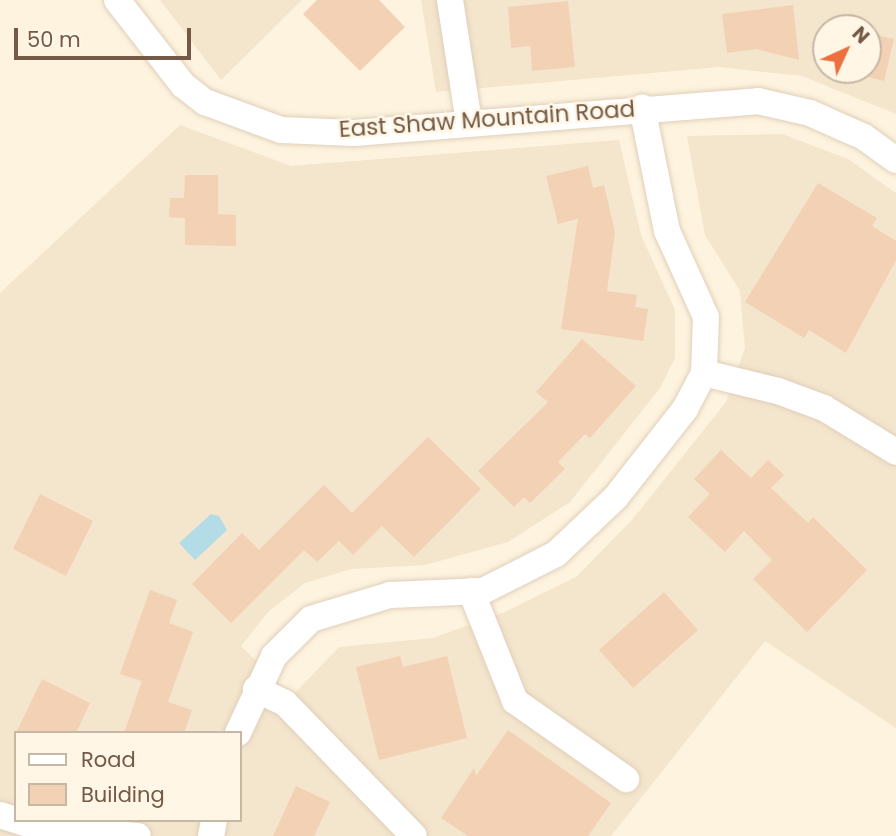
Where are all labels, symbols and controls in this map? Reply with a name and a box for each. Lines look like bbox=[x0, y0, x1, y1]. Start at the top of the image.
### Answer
scale bar bbox=[18, 14, 194, 58]
north arrow bbox=[812, 14, 882, 84]
text: N bbox=[846, 21, 875, 50]
text: 50 m bbox=[27, 25, 81, 54]
street label: East Shaw Mountain Road bbox=[338, 95, 636, 143]
legend bbox=[14, 731, 242, 822]
text: Road bbox=[81, 745, 136, 774]
text: Building bbox=[81, 780, 165, 809]

